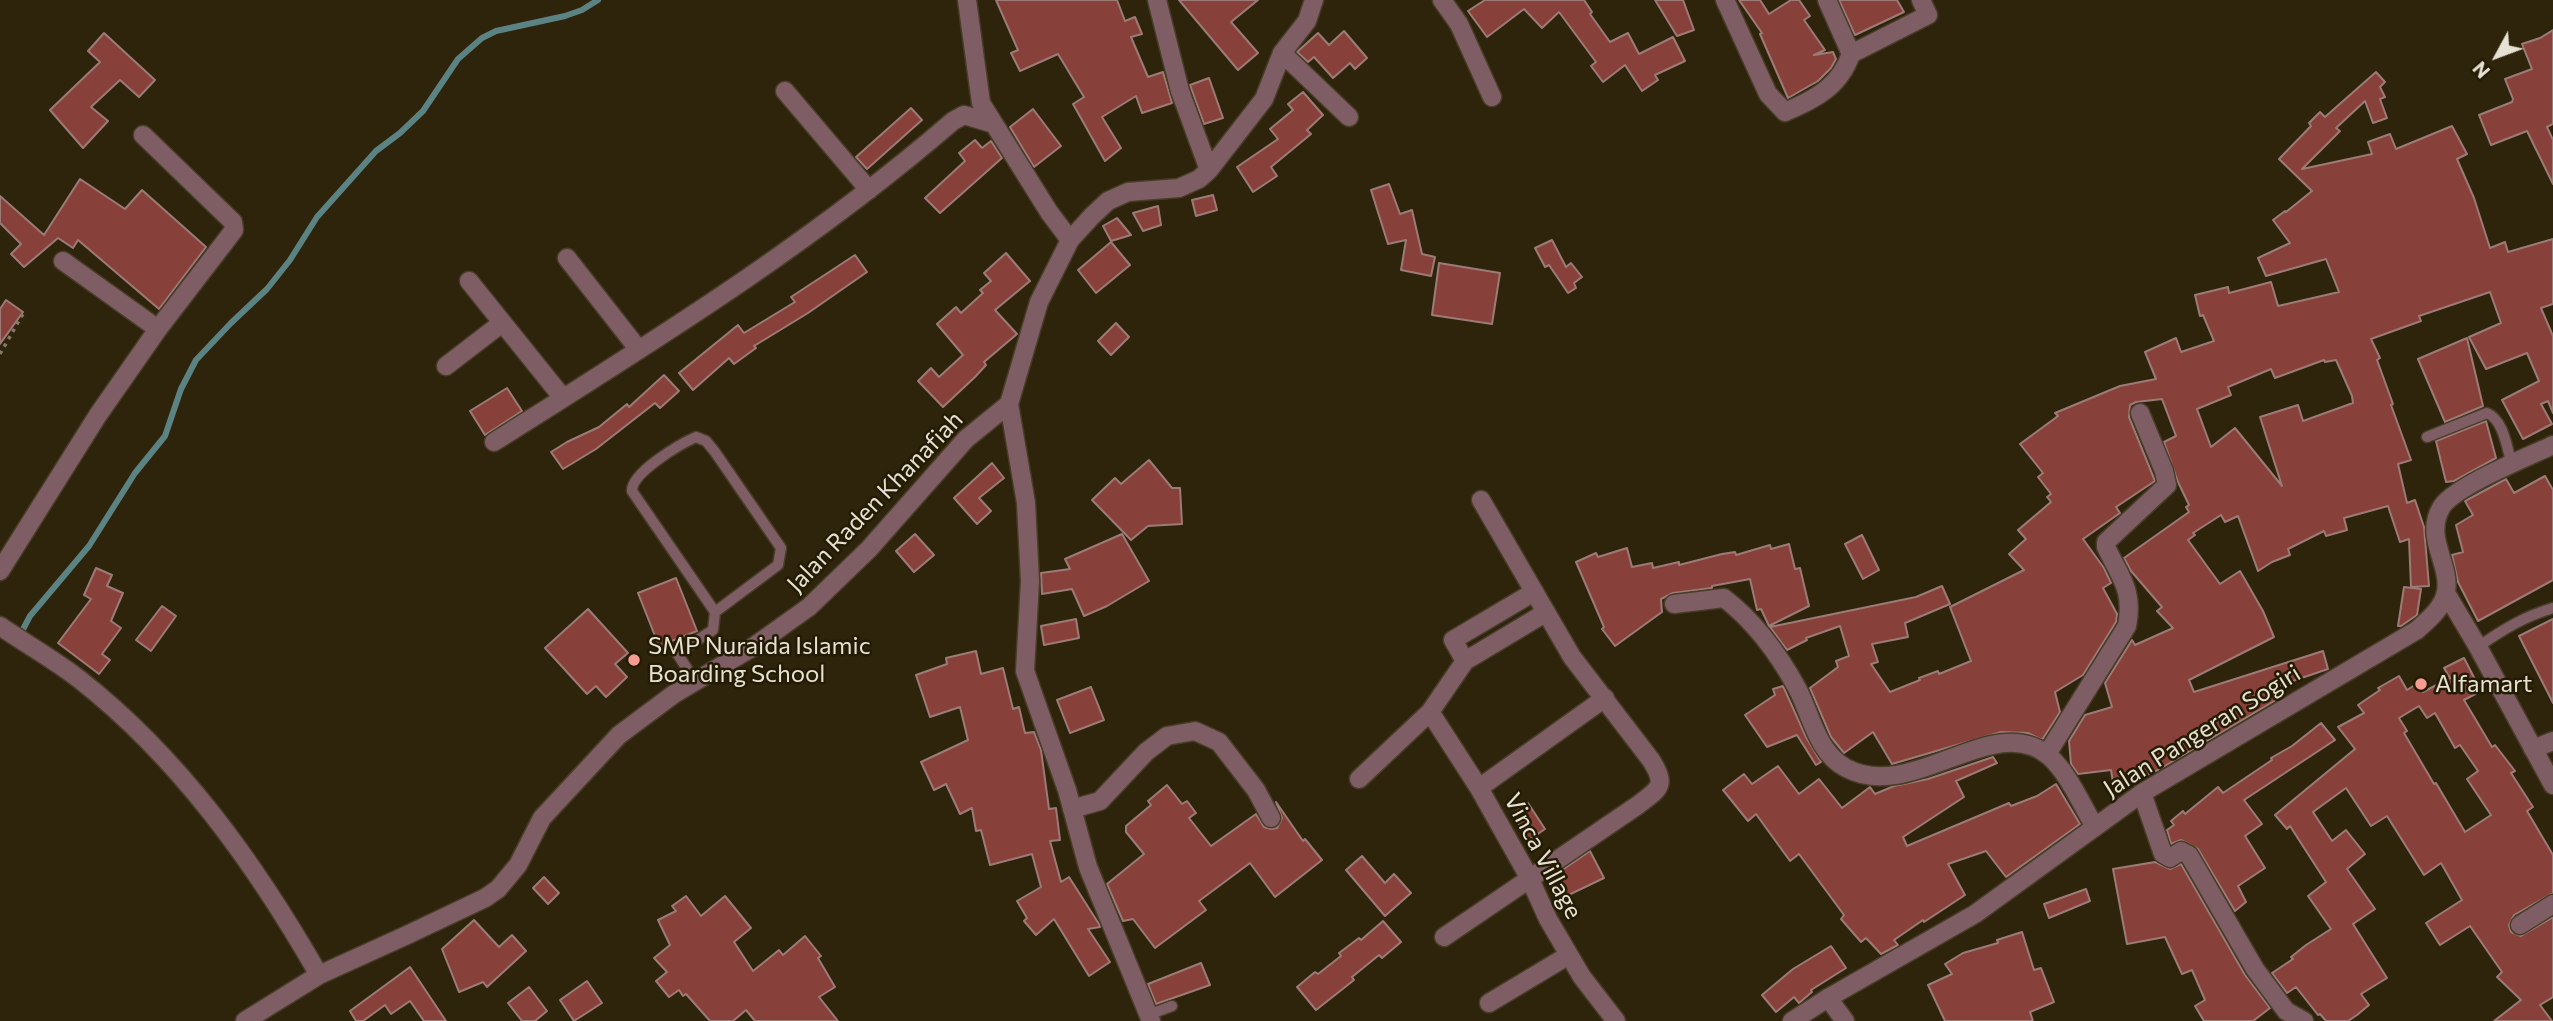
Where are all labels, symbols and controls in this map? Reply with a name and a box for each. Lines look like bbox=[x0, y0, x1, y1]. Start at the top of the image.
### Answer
north arrow bbox=[2462, 21, 2532, 91]
text: N bbox=[2467, 57, 2494, 83]
street label: Jalan Raden Khanafiah bbox=[781, 405, 969, 599]
place label: SMP Nuraida Islamic Boarding School bbox=[648, 632, 871, 688]
marker: SMP Nuraida Islamic Boarding School bbox=[626, 652, 642, 668]
street label: Jalan Pangeran Sogiri bbox=[2098, 659, 2306, 803]
place label: Alfamart bbox=[2435, 670, 2532, 698]
marker: Alfamart bbox=[2413, 676, 2429, 692]
street label: Vinca Village bbox=[1498, 788, 1588, 924]

